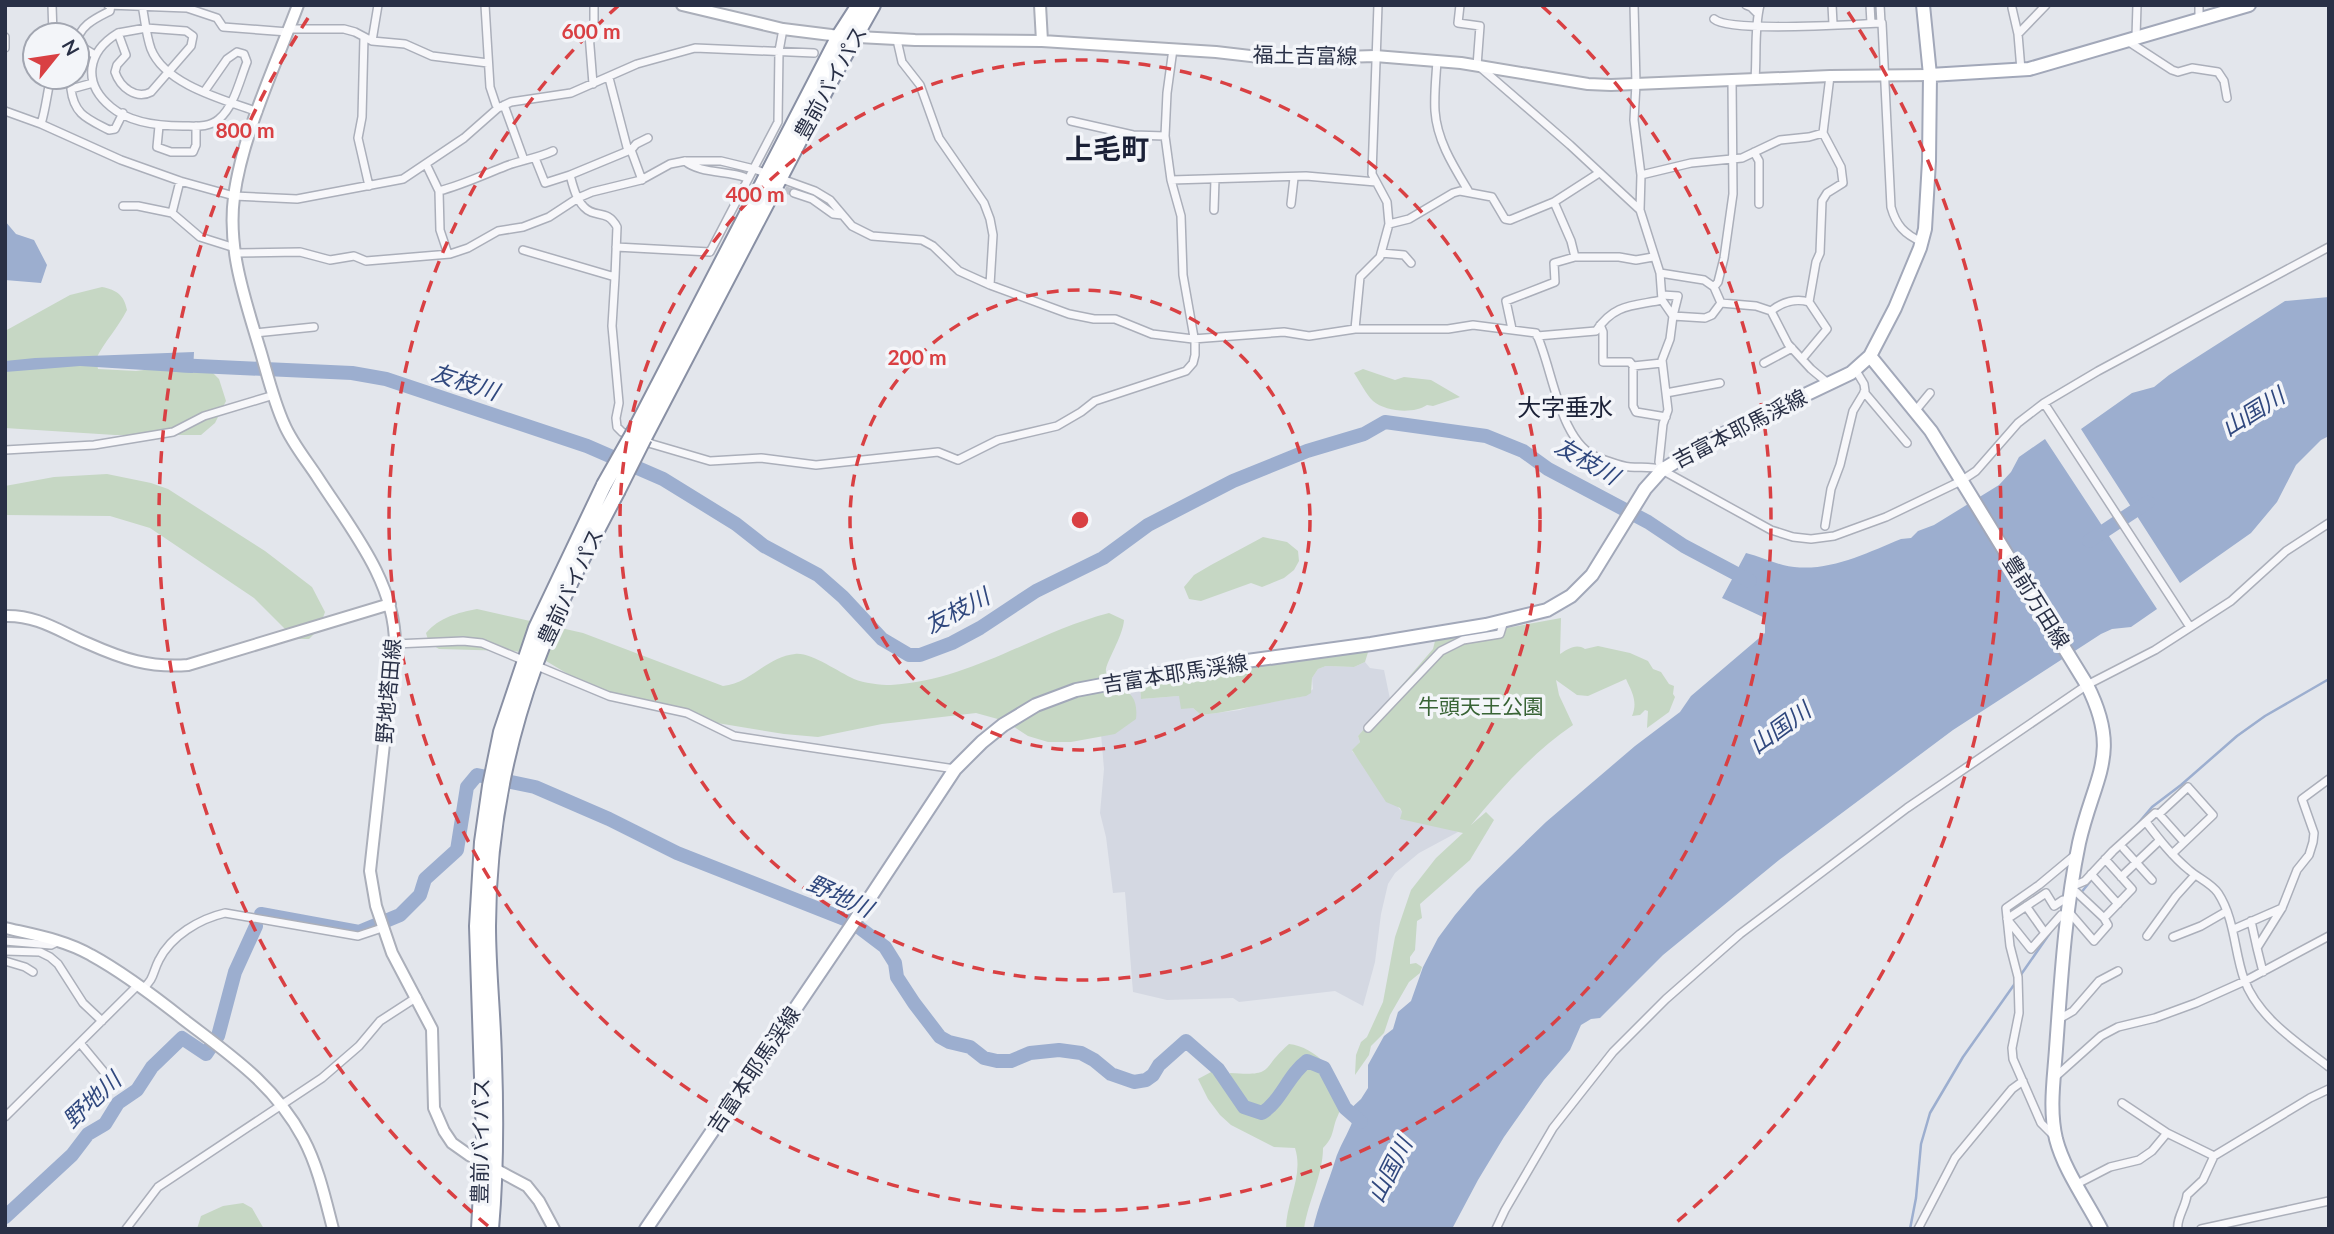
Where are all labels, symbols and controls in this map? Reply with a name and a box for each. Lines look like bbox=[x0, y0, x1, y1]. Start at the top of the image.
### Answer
text: 600 m bbox=[561, 18, 621, 43]
north arrow bbox=[21, 21, 91, 91]
street label: 豊前バイパス bbox=[788, 21, 871, 143]
text: N bbox=[58, 35, 85, 59]
street label: 福土吉富線 bbox=[1252, 41, 1358, 68]
text: 800 m bbox=[215, 117, 275, 142]
district label: 上毛町 bbox=[1065, 131, 1149, 165]
text: 400 m bbox=[725, 181, 785, 206]
text: 200 m bbox=[887, 344, 947, 369]
water label: 友枝川 bbox=[428, 357, 505, 406]
water label: 山国川 bbox=[2216, 379, 2292, 441]
street label: 吉富本耶馬渓線 bbox=[1668, 383, 1810, 472]
district label: 大字垂水 bbox=[1517, 392, 1613, 421]
water label: 友枝川 bbox=[1551, 431, 1627, 491]
centre of rings bbox=[1068, 508, 1092, 532]
street label: 豊前バイパス bbox=[532, 524, 608, 649]
street label: 豊前万田線 bbox=[1999, 550, 2076, 652]
water label: 友枝川 bbox=[919, 580, 996, 639]
street label: 野地塔田線 bbox=[370, 637, 405, 744]
street label: 吉富本耶馬渓線 bbox=[1100, 649, 1249, 696]
park label: 牛頭天王公園 bbox=[1418, 693, 1544, 718]
water label: 山国川 bbox=[1743, 694, 1818, 759]
water label: 野地川 bbox=[803, 868, 880, 924]
street label: 吉富本耶馬渓線 bbox=[701, 1001, 804, 1137]
water label: 野地川 bbox=[57, 1063, 128, 1133]
street label: 豊前バイパス bbox=[466, 1078, 493, 1204]
water label: 山国川 bbox=[1361, 1130, 1419, 1207]

